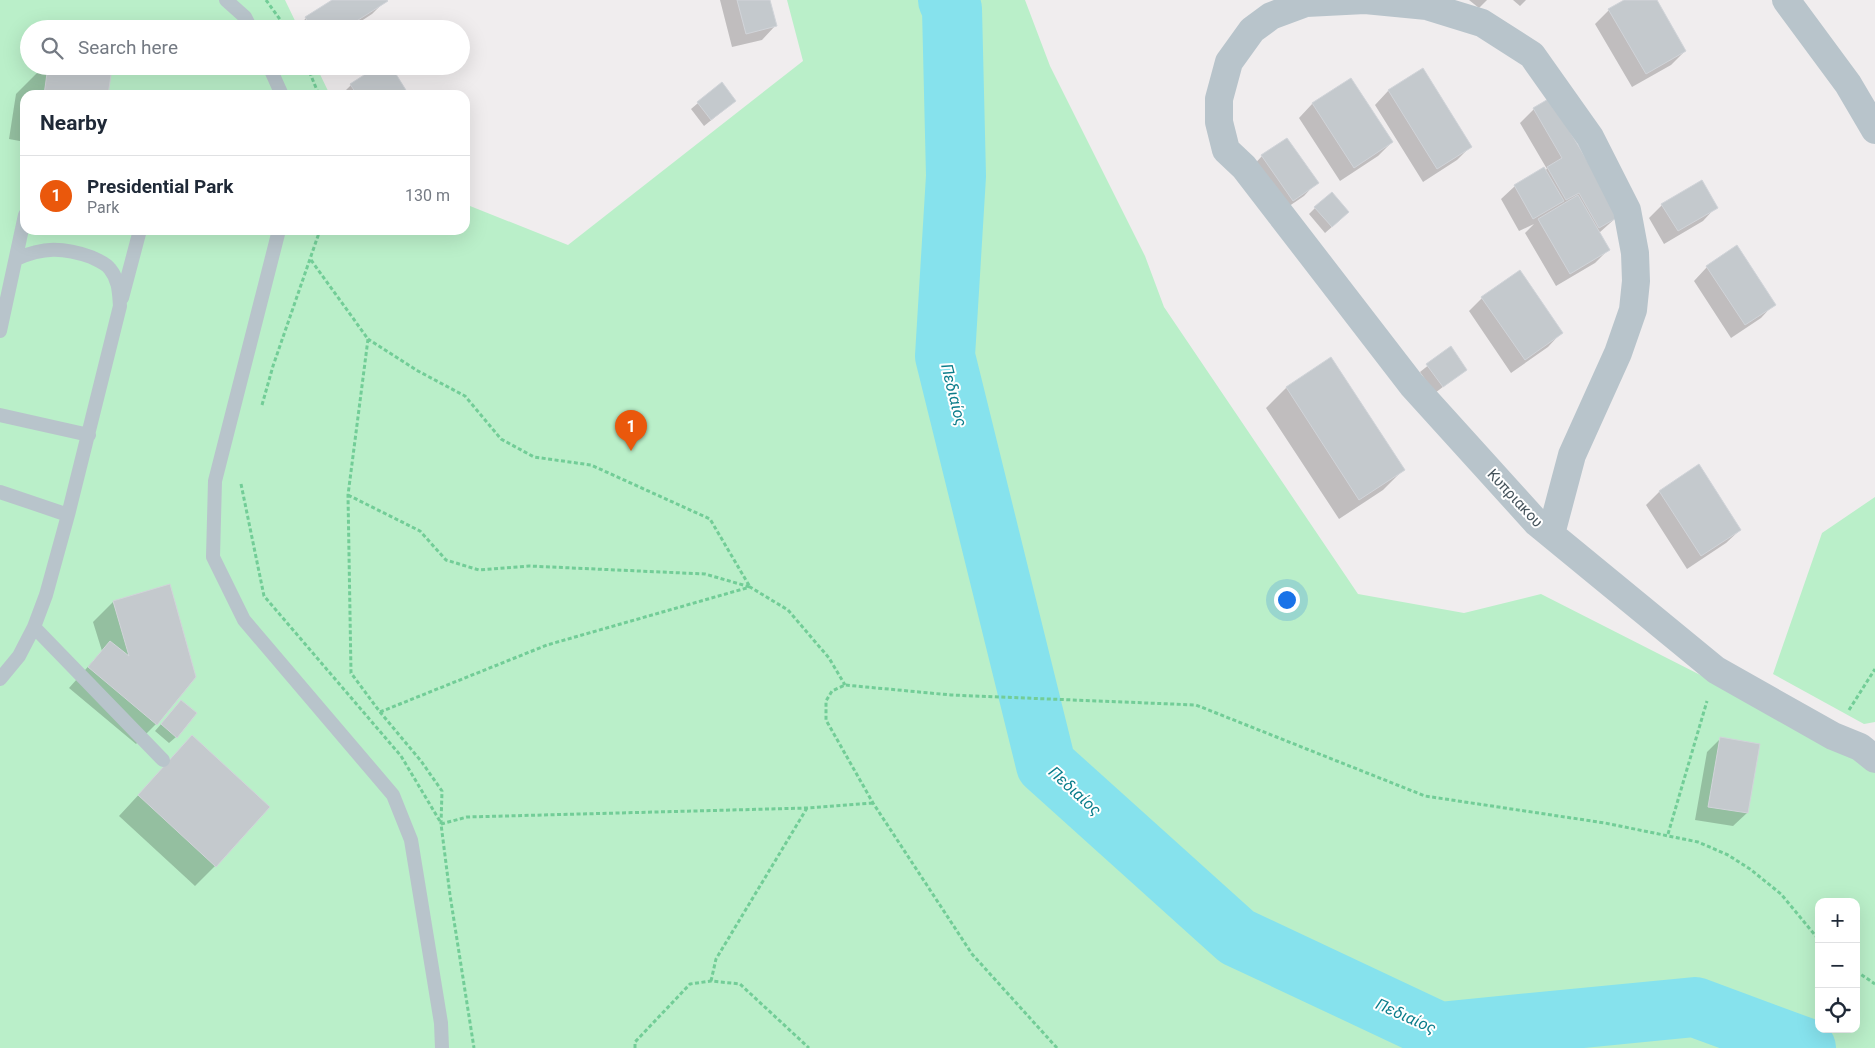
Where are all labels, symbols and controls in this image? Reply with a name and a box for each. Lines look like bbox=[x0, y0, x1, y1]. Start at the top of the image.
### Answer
search box bbox=[20, 20, 470, 75]
icon: search bbox=[38, 34, 66, 62]
text: Search here bbox=[78, 36, 178, 59]
text: Nearby bbox=[40, 111, 107, 135]
text: Presidential Park bbox=[87, 175, 233, 198]
text: 1 bbox=[51, 186, 61, 205]
text: 130 m bbox=[405, 186, 450, 205]
text: Park bbox=[87, 198, 119, 217]
water label: Πεδιαίος bbox=[937, 362, 971, 428]
pin: 1 bbox=[615, 410, 647, 451]
street label: Κυπριακου bbox=[1483, 465, 1547, 531]
your location bbox=[1274, 587, 1300, 613]
water label: Πεδιαίος bbox=[1045, 762, 1105, 820]
map controls bbox=[1815, 898, 1860, 1033]
button: + bbox=[1815, 898, 1860, 943]
button: − bbox=[1815, 943, 1860, 988]
button: locate bbox=[1815, 988, 1860, 1033]
water label: Πεδιαίος bbox=[1373, 994, 1439, 1038]

